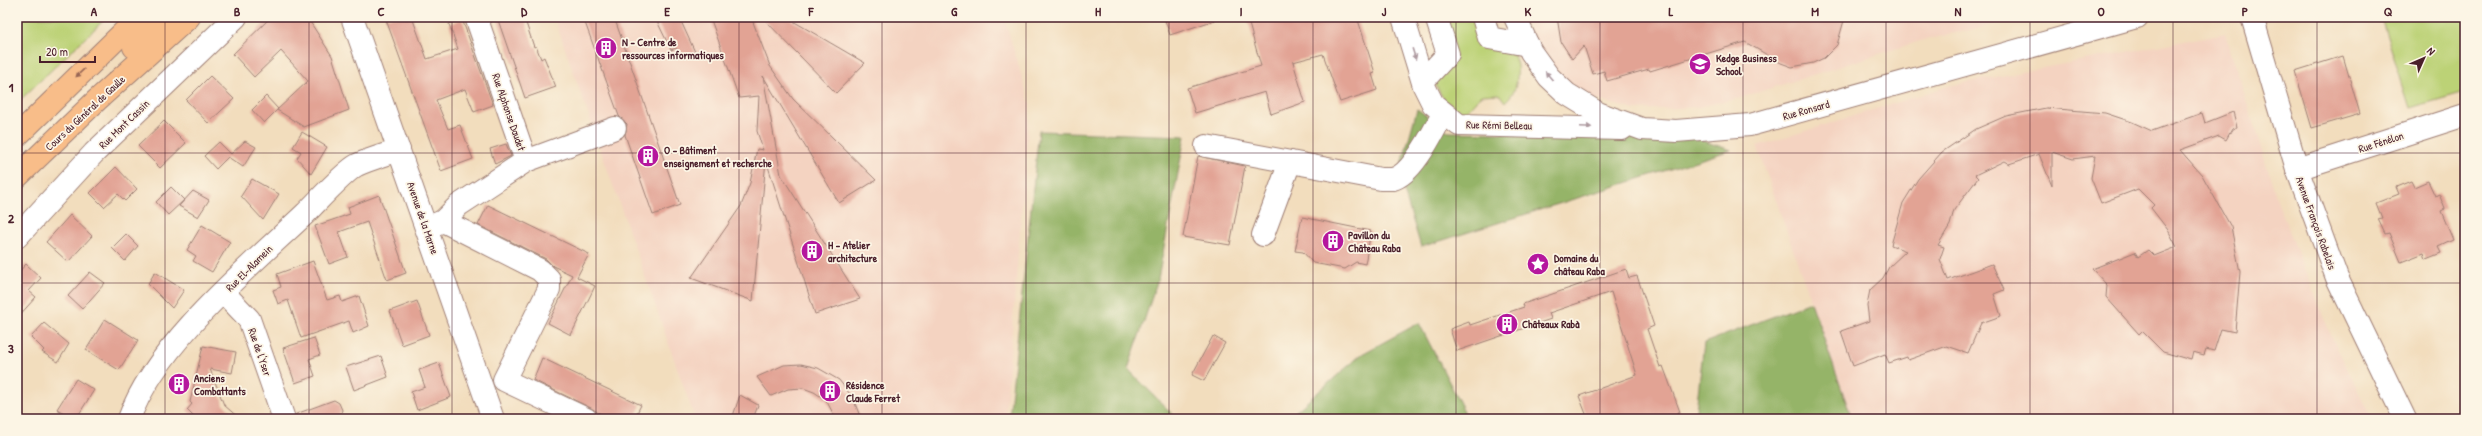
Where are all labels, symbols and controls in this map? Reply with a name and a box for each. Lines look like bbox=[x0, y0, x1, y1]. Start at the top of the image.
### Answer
text: A bbox=[91, 2, 98, 20]
text: B bbox=[234, 2, 241, 20]
text: C bbox=[377, 2, 385, 20]
text: D bbox=[521, 2, 528, 20]
text: E bbox=[664, 2, 670, 20]
text: F bbox=[808, 2, 815, 20]
text: G bbox=[951, 2, 958, 20]
text: H bbox=[1095, 2, 1101, 20]
text: I bbox=[1239, 2, 1243, 20]
text: J bbox=[1382, 2, 1387, 20]
text: K bbox=[1525, 2, 1532, 20]
text: L bbox=[1669, 2, 1674, 20]
text: M bbox=[1811, 2, 1819, 20]
text: N bbox=[1955, 2, 1962, 20]
text: O bbox=[2097, 2, 2105, 20]
text: P bbox=[2242, 2, 2248, 20]
text: Q bbox=[2384, 2, 2393, 20]
building icon: N - Centre de ressources informatiques bbox=[593, 35, 619, 61]
place label: N - Centre de ressources informatiques bbox=[622, 35, 725, 63]
scale bar bbox=[40, 38, 95, 64]
north arrow bbox=[2404, 38, 2444, 78]
text: 20 m bbox=[46, 43, 68, 60]
text: N bbox=[2424, 44, 2438, 58]
one-way arrow bbox=[1412, 49, 1418, 61]
school or university icon: Kedge Business School bbox=[1687, 51, 1713, 77]
place label: Kedge Business School bbox=[1716, 51, 1777, 78]
one-way arrow bbox=[75, 68, 85, 78]
one-way arrow bbox=[1544, 70, 1553, 81]
street label: Rue Alphonse Daudet bbox=[489, 71, 529, 153]
street label: Cours du Général de Gaulle bbox=[42, 72, 128, 154]
text: 1 bbox=[9, 78, 14, 96]
street label: Rue Mont Cassin bbox=[96, 96, 152, 152]
street label: Rue Ronsard bbox=[1781, 96, 1832, 123]
street label: Rue Rémi Belleau bbox=[1466, 117, 1533, 133]
one-way arrow bbox=[1580, 124, 1592, 131]
street label: Rue Fénélon bbox=[2357, 128, 2405, 156]
building icon: O - Bâtiment enseignement et recherche bbox=[635, 143, 661, 169]
place label: O - Bâtiment enseignement et recherche bbox=[663, 143, 773, 171]
street label: Avenue François Rabelais bbox=[2293, 174, 2339, 272]
street label: Avenue de la Marne bbox=[404, 180, 442, 257]
text: 2 bbox=[8, 209, 15, 227]
building icon: Pavillon du Château Raba bbox=[1320, 228, 1346, 254]
place label: Pavillon du Château Raba bbox=[1348, 228, 1401, 255]
building icon: H - Atelier architecture bbox=[799, 238, 825, 264]
place label: H - Atelier architecture bbox=[828, 238, 878, 265]
street label: Rue El-Alamein bbox=[223, 242, 275, 294]
place icon: Domaine du château Raba bbox=[1525, 251, 1551, 277]
place label: Domaine du château Raba bbox=[1554, 251, 1605, 278]
building icon: Châteaux Rabà bbox=[1494, 311, 1520, 337]
place label: Châteaux Rabà bbox=[1522, 317, 1580, 331]
street label: Rue de l'Yser bbox=[245, 326, 275, 379]
text: 3 bbox=[8, 339, 14, 357]
building icon: Anciens Combattants bbox=[166, 371, 192, 397]
place label: Anciens Combattants bbox=[194, 371, 246, 398]
building icon: Résidence Claude Ferret bbox=[817, 378, 843, 404]
place label: Résidence Claude Ferret bbox=[846, 378, 901, 405]

